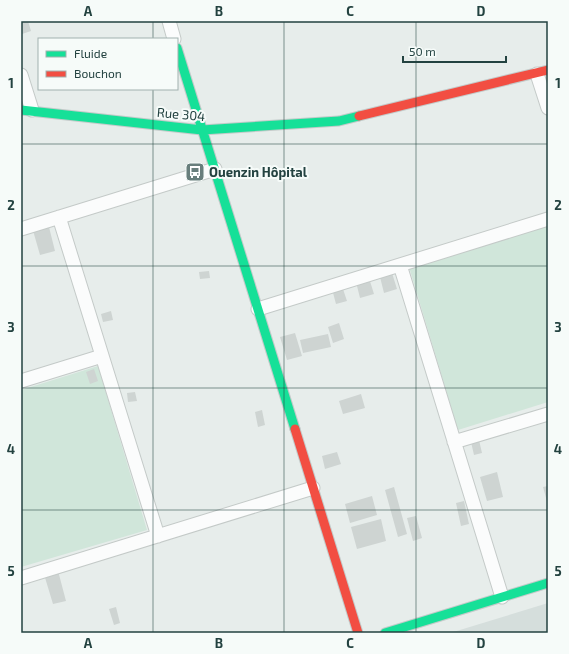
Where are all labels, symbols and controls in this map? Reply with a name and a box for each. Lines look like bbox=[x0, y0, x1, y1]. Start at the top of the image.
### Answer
text: A bbox=[84, 3, 93, 19]
text: B bbox=[215, 3, 223, 19]
text: C bbox=[346, 3, 354, 19]
text: D bbox=[477, 3, 486, 19]
legend bbox=[38, 38, 178, 90]
scale bar bbox=[403, 38, 506, 64]
text: 50 m bbox=[409, 44, 436, 58]
text: Fluide bbox=[74, 46, 107, 60]
text: Bouchon bbox=[74, 66, 122, 80]
text: 1 bbox=[8, 75, 14, 91]
text: 1 bbox=[555, 75, 561, 91]
street label: Rue 304 bbox=[156, 104, 206, 124]
bus stop icon: Ouenzin Hôpital bbox=[184, 161, 206, 183]
place label: Ouenzin Hôpital bbox=[209, 164, 308, 180]
text: 2 bbox=[7, 197, 15, 213]
text: 2 bbox=[554, 197, 562, 213]
text: 3 bbox=[7, 319, 15, 335]
text: 3 bbox=[554, 319, 562, 335]
text: 4 bbox=[7, 441, 15, 457]
text: 4 bbox=[554, 441, 562, 457]
text: 5 bbox=[7, 563, 15, 579]
text: 5 bbox=[554, 563, 562, 579]
text: A bbox=[84, 635, 93, 651]
text: B bbox=[215, 635, 223, 651]
text: C bbox=[346, 635, 354, 651]
text: D bbox=[477, 635, 486, 651]

